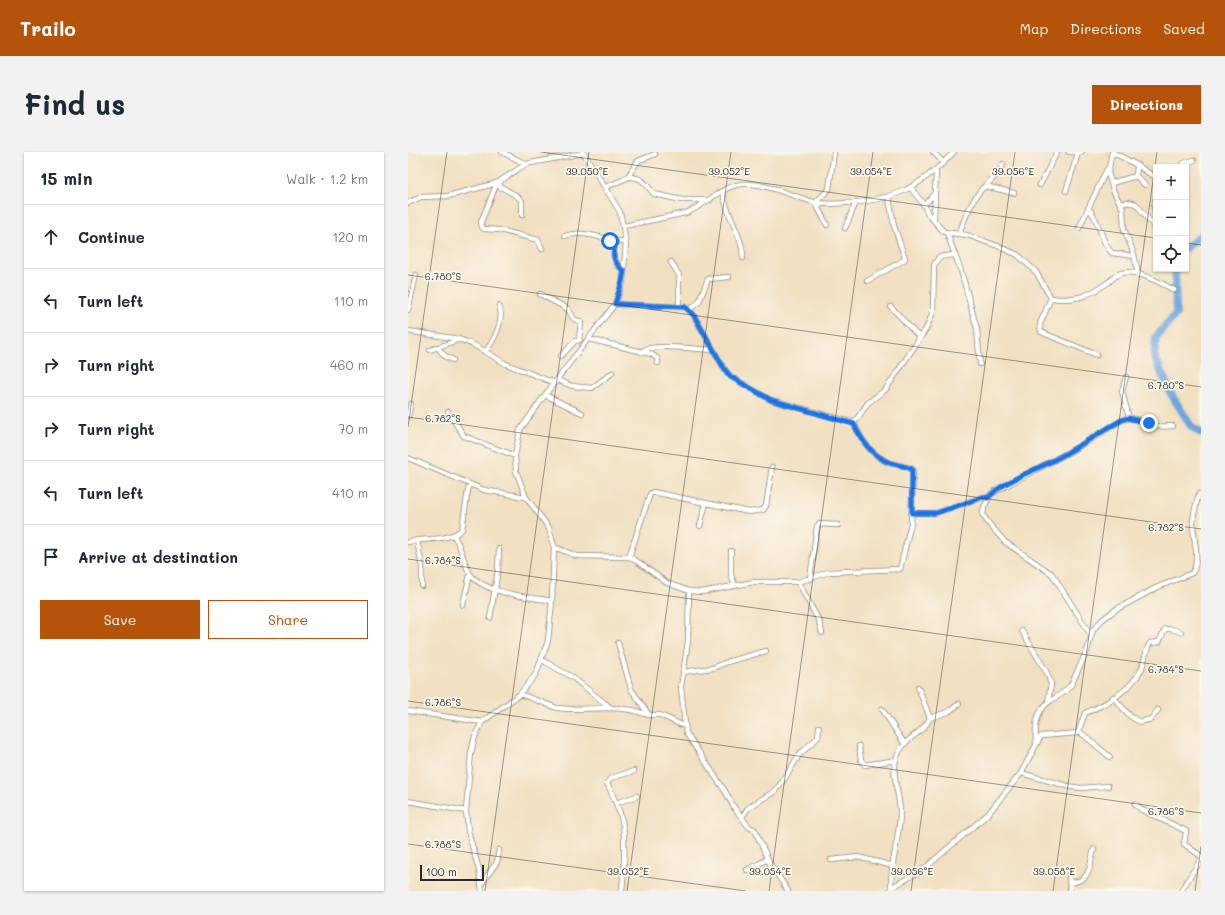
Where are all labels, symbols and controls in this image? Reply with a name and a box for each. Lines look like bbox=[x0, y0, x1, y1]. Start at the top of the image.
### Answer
text: Trailo bbox=[20, 16, 76, 41]
text: Map bbox=[1020, 19, 1048, 38]
text: Directions bbox=[1070, 19, 1141, 38]
text: Saved bbox=[1163, 19, 1205, 38]
button: Directions bbox=[1092, 85, 1201, 124]
text: Find us bbox=[24, 86, 125, 122]
text: 39.050°E bbox=[566, 164, 609, 178]
text: 39.052°E bbox=[708, 164, 750, 178]
text: 39.054°E bbox=[850, 164, 892, 178]
text: 39.056°E bbox=[992, 164, 1034, 178]
map controls bbox=[1153, 164, 1189, 272]
button: + bbox=[1153, 164, 1189, 200]
text: 15 min bbox=[40, 167, 93, 189]
text: Walk · 1.2 km bbox=[286, 170, 368, 187]
button: − bbox=[1153, 200, 1189, 236]
icon: ahead bbox=[40, 226, 62, 248]
text: Continue bbox=[78, 227, 145, 247]
text: 120 m bbox=[332, 228, 368, 245]
route start bbox=[601, 232, 619, 250]
button: locate bbox=[1153, 236, 1189, 272]
text: 6.780°S bbox=[425, 269, 461, 283]
icon: left bbox=[40, 290, 62, 312]
text: Turn left bbox=[78, 291, 143, 311]
text: 110 m bbox=[334, 292, 368, 309]
icon: right bbox=[40, 354, 62, 376]
text: Turn right bbox=[78, 355, 155, 375]
text: 460 m bbox=[330, 356, 368, 373]
text: 6.780°S bbox=[1148, 378, 1184, 392]
text: 6.782°S bbox=[425, 411, 461, 425]
route end bbox=[1140, 414, 1158, 432]
icon: right bbox=[40, 418, 62, 440]
text: Turn right bbox=[78, 419, 155, 439]
text: 70 m bbox=[338, 420, 368, 437]
icon: left bbox=[40, 482, 62, 504]
text: Turn left bbox=[78, 483, 143, 503]
text: 410 m bbox=[332, 484, 368, 501]
text: 6.782°S bbox=[1148, 520, 1184, 534]
icon: arrive bbox=[40, 546, 62, 568]
text: Arrive at destination bbox=[78, 547, 238, 567]
text: 6.784°S bbox=[425, 553, 461, 567]
button: Save bbox=[40, 600, 200, 639]
button: Share bbox=[208, 600, 368, 639]
text: 6.784°S bbox=[1148, 662, 1184, 676]
text: 6.786°S bbox=[425, 695, 461, 709]
text: 6.786°S bbox=[1148, 804, 1184, 818]
text: 6.788°S bbox=[425, 837, 461, 851]
scale bar bbox=[420, 863, 484, 882]
text: 100 m bbox=[426, 864, 457, 879]
text: 39.052°E bbox=[607, 864, 649, 878]
text: 39.054°E bbox=[749, 864, 791, 878]
text: 39.056°E bbox=[891, 864, 933, 878]
text: 39.058°E bbox=[1033, 864, 1075, 878]

